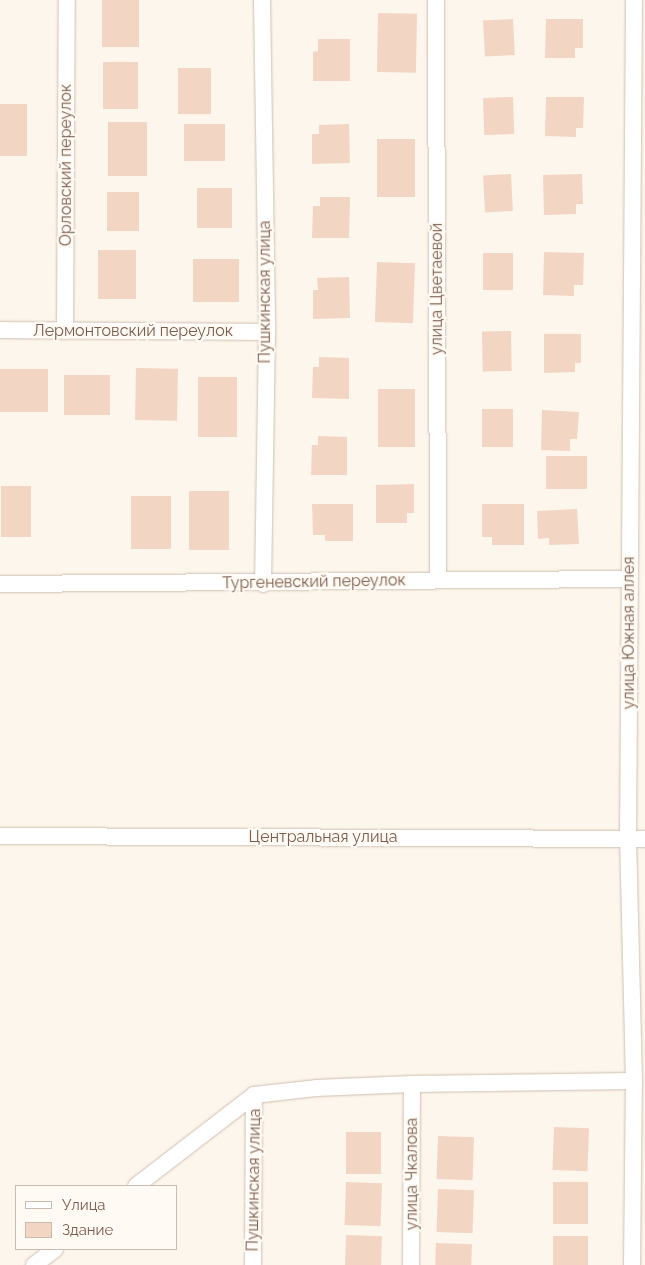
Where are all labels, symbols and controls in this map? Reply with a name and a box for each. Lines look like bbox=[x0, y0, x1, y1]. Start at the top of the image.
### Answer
street label: Орловский переулок bbox=[56, 84, 76, 246]
street label: Пушкинская улица bbox=[255, 220, 275, 364]
street label: улица Цветаевой bbox=[427, 223, 447, 355]
street label: Лермонтовский переулок bbox=[33, 321, 233, 341]
street label: улица Южная аллея bbox=[619, 557, 639, 709]
street label: Тургеневский переулок bbox=[222, 571, 406, 593]
street label: Центральная улица bbox=[248, 827, 398, 847]
street label: Пушкинская улица bbox=[243, 1108, 265, 1252]
street label: улица Чкалова bbox=[402, 1118, 422, 1230]
legend bbox=[15, 1185, 178, 1250]
text: Улица bbox=[62, 1196, 106, 1214]
text: Здание bbox=[62, 1221, 113, 1239]

